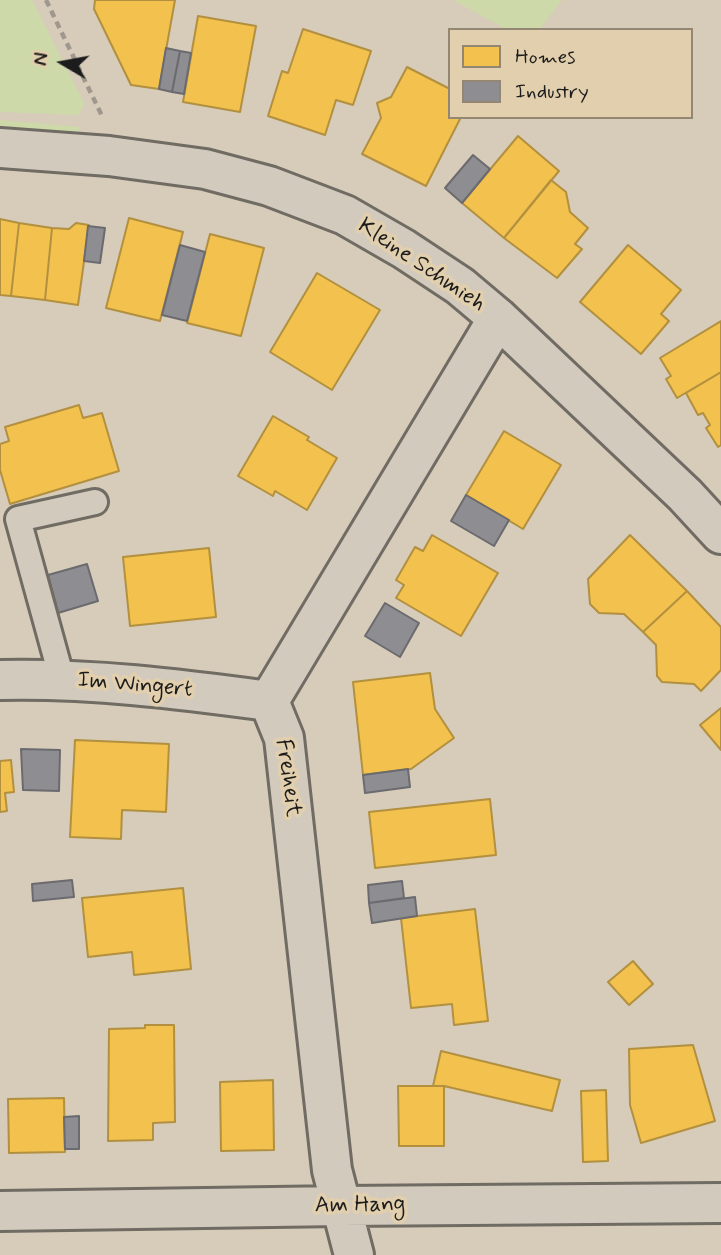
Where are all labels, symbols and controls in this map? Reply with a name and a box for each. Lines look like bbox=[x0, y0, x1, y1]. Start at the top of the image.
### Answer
north arrow bbox=[28, 28, 98, 98]
legend bbox=[448, 28, 693, 119]
text: Homes bbox=[515, 43, 575, 71]
text: N bbox=[28, 51, 55, 68]
text: Industry bbox=[515, 78, 589, 106]
street label: Kleine Schmieh bbox=[352, 213, 490, 319]
street label: Im Wingert bbox=[76, 667, 194, 705]
street label: Freiheit bbox=[268, 737, 306, 819]
street label: Am Hang bbox=[315, 1191, 405, 1221]

